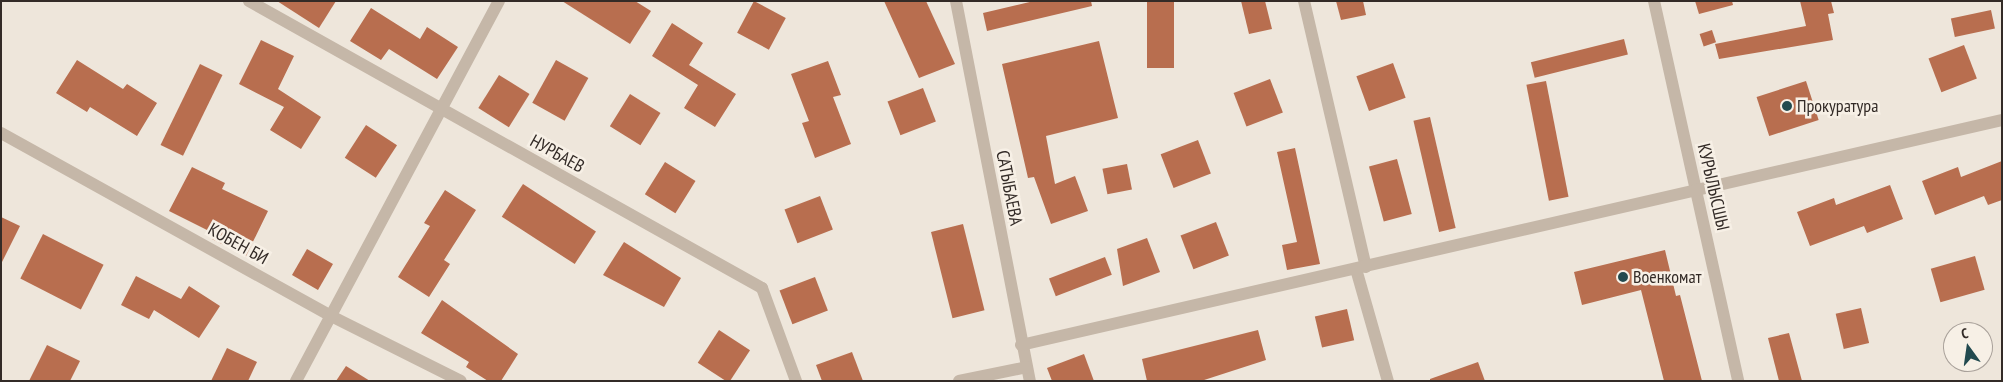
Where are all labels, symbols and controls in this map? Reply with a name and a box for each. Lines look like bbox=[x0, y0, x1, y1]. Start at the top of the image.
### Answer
place label: Прокуратура bbox=[1797, 95, 1878, 117]
marker: Прокуратура bbox=[1781, 100, 1793, 112]
street label: НУРБАЕВ bbox=[526, 130, 588, 178]
street label: КУРЫЛЫСШЫ bbox=[1693, 142, 1733, 232]
street label: САТЫБАЕВА bbox=[991, 149, 1027, 227]
street label: КОБЕН БИ bbox=[204, 219, 272, 269]
place label: Военкомат bbox=[1633, 266, 1701, 288]
marker: Военкомат bbox=[1617, 271, 1629, 283]
north arrow bbox=[1943, 322, 1993, 372]
text: С bbox=[1959, 324, 1970, 343]

